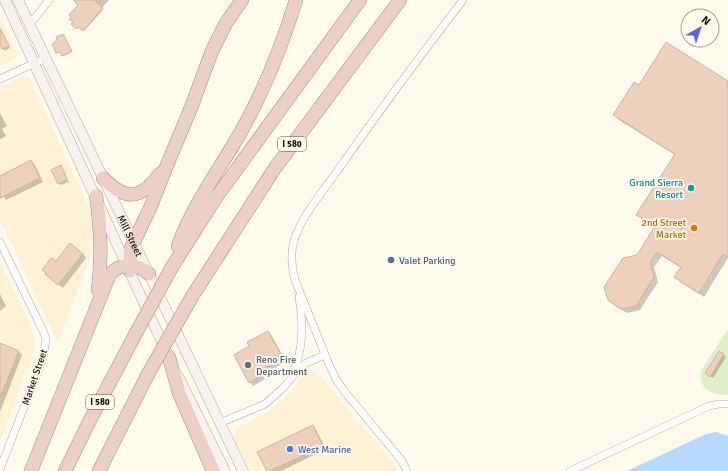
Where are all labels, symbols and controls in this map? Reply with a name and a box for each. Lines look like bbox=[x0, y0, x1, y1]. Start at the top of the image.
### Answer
north arrow bbox=[680, 8, 720, 48]
text: N bbox=[699, 13, 713, 28]
road number: I 580 bbox=[278, 137, 306, 151]
place label: Grand Sierra Resort bbox=[629, 177, 683, 201]
marker: Grand Sierra Resort bbox=[686, 183, 696, 193]
street label: Mill Street bbox=[115, 213, 145, 259]
place label: 2nd Street Market bbox=[642, 217, 686, 241]
marker: 2nd Street Market bbox=[689, 223, 699, 233]
marker: Valet Parking bbox=[386, 255, 396, 265]
place label: Valet Parking bbox=[399, 255, 456, 267]
street label: Market Street bbox=[20, 347, 50, 407]
place label: Reno Fire Department bbox=[256, 354, 308, 378]
marker: Reno Fire Department bbox=[243, 360, 253, 370]
road number: I 580 bbox=[86, 395, 114, 409]
marker: West Marine bbox=[285, 444, 295, 454]
place label: West Marine bbox=[298, 444, 351, 456]

